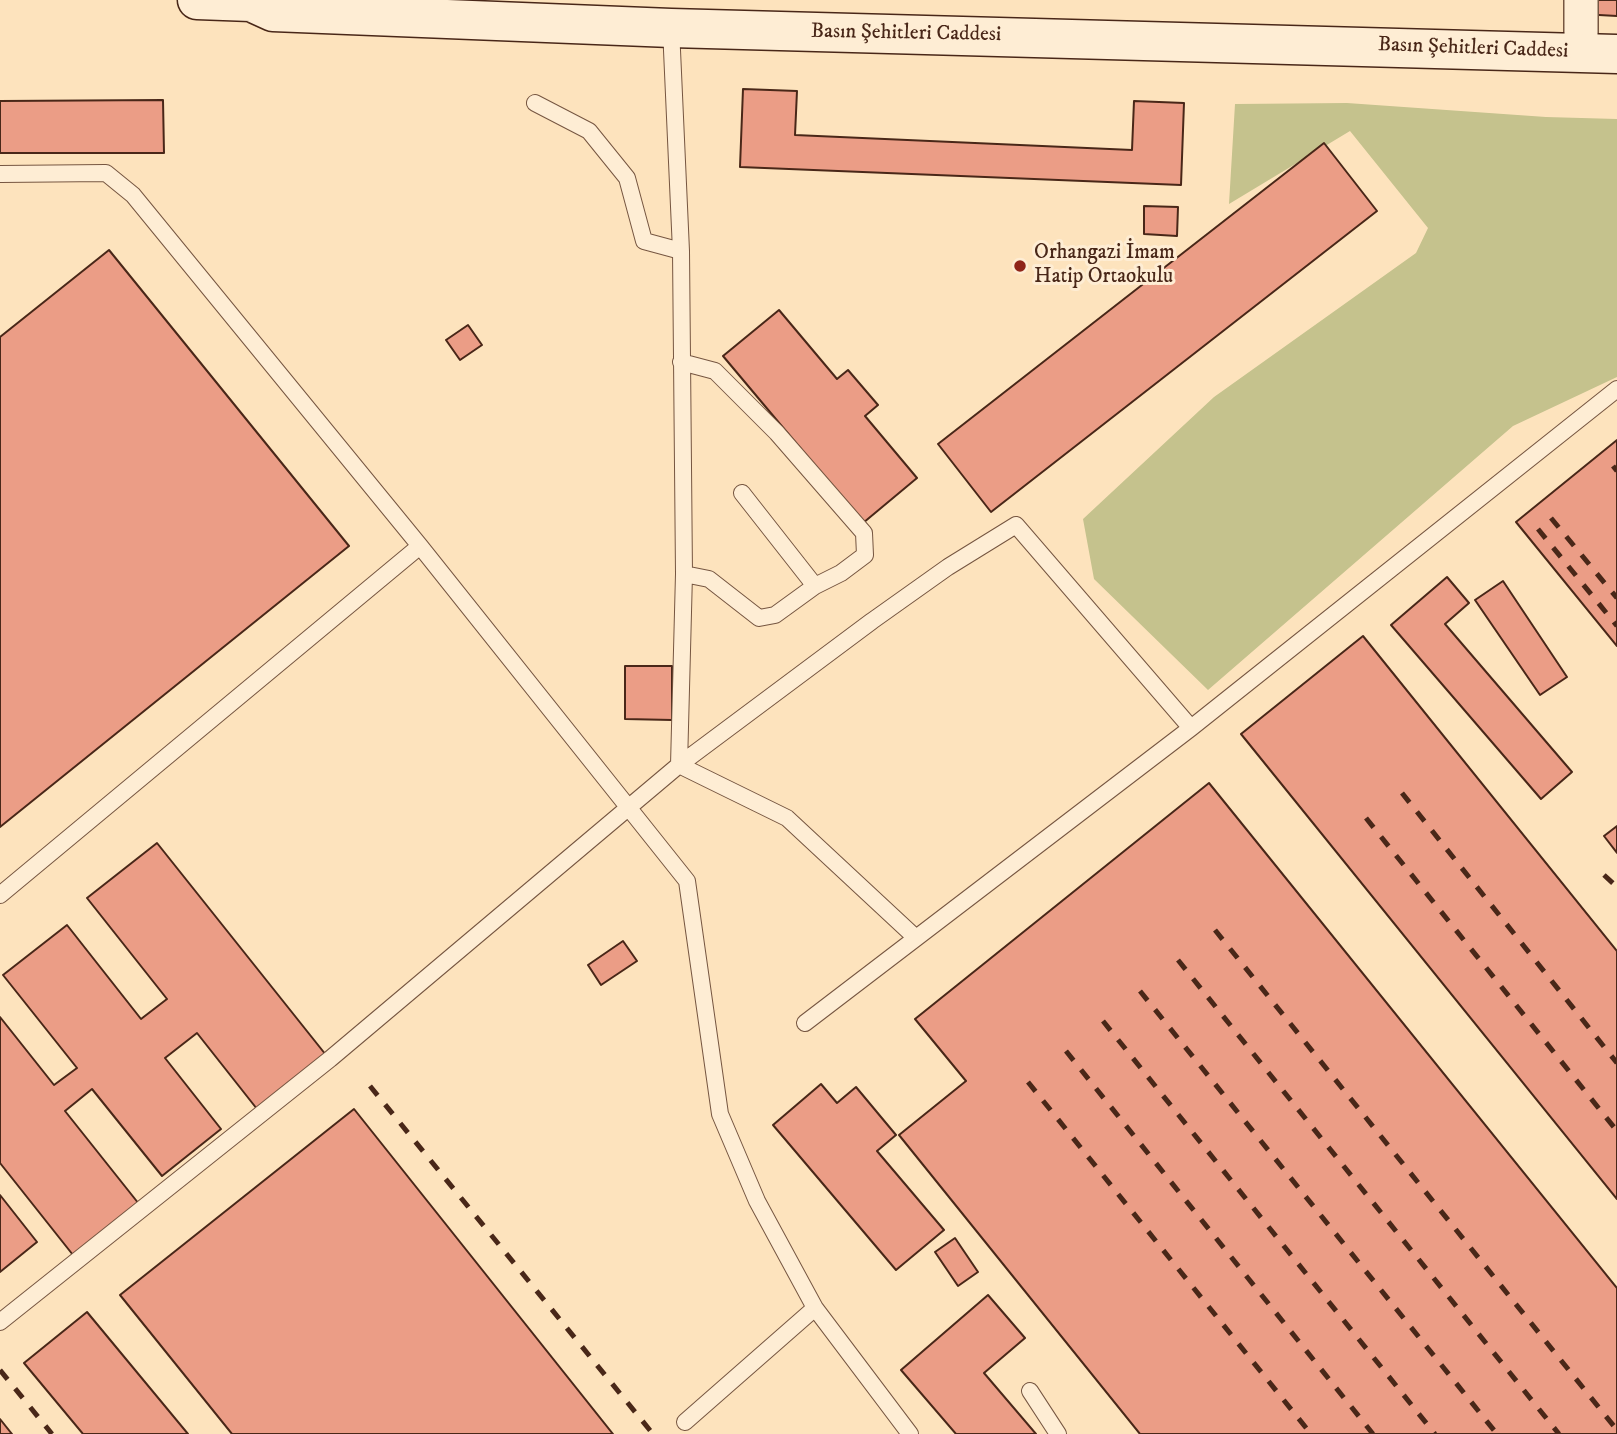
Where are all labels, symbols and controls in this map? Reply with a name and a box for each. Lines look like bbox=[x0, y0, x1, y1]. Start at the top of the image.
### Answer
street label: Basın Şehitleri Caddesi bbox=[811, 20, 1001, 48]
street label: Basın Şehitleri Caddesi bbox=[1377, 33, 1569, 65]
place label: Orhangazi İmam Hatip Ortaokulu bbox=[1034, 241, 1175, 291]
marker: Orhangazi İmam Hatip Ortaokulu bbox=[1012, 258, 1028, 274]

